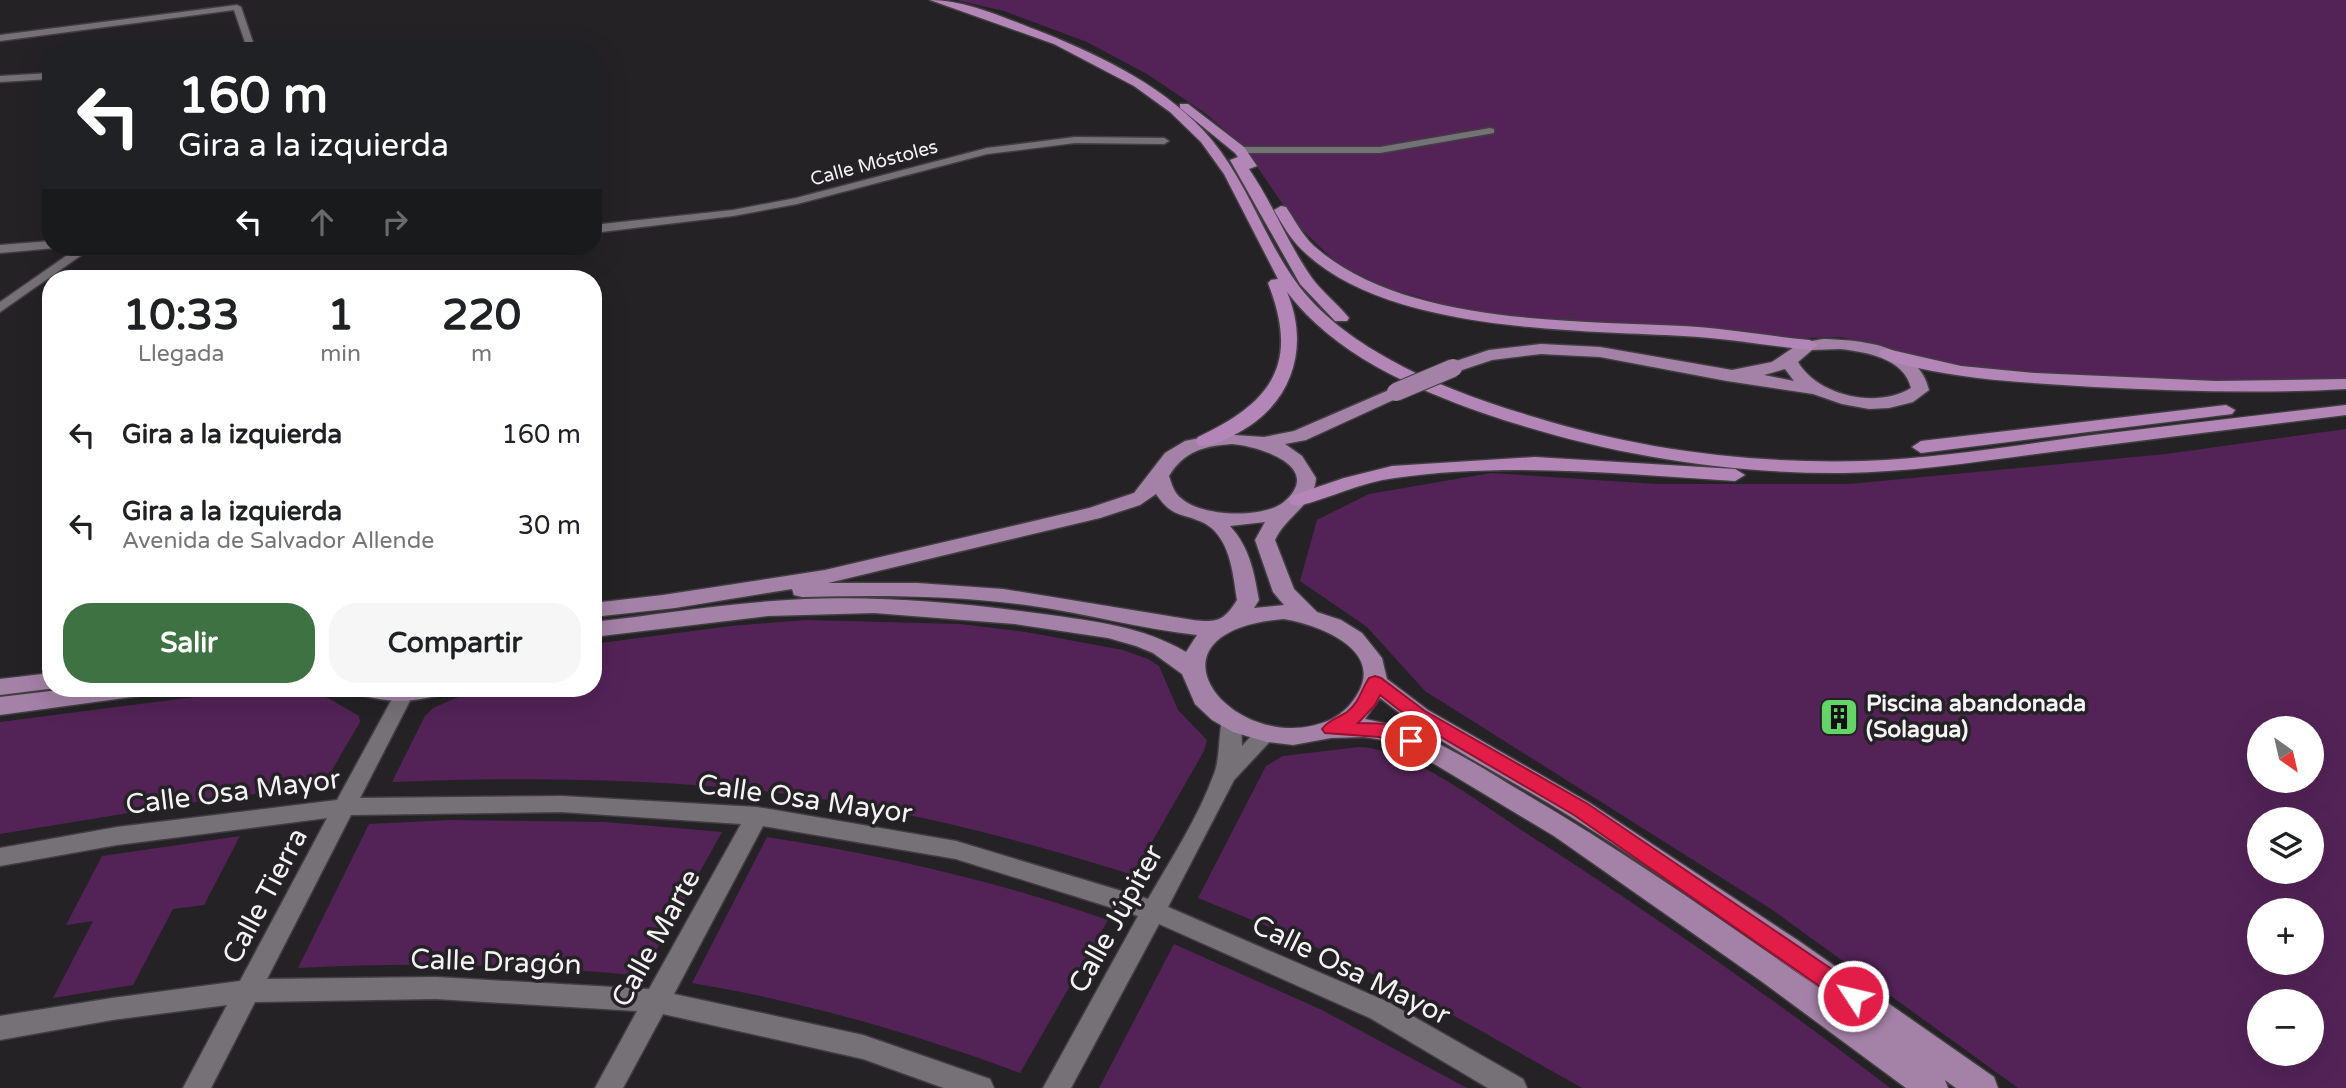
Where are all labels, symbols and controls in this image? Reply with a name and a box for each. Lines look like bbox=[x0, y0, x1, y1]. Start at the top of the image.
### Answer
text: 160 m bbox=[178, 67, 328, 126]
icon: left bbox=[63, 70, 154, 161]
text: Gira a la izquierda bbox=[178, 127, 449, 165]
street label: Calle Móstoles bbox=[808, 135, 940, 191]
icon: left bbox=[230, 203, 268, 241]
icon: ahead bbox=[303, 203, 341, 241]
icon: right bbox=[376, 203, 414, 241]
text: 10:33 bbox=[123, 290, 239, 341]
text: 1 bbox=[327, 290, 354, 341]
text: 220 bbox=[442, 290, 521, 341]
text: Llegada bbox=[138, 340, 225, 368]
text: min bbox=[320, 340, 361, 368]
text: m bbox=[471, 340, 492, 368]
icon: left bbox=[63, 416, 101, 454]
text: Gira a la izquierda bbox=[122, 419, 342, 450]
text: 160 m bbox=[501, 419, 581, 450]
text: Gira a la izquierda bbox=[122, 496, 342, 527]
icon: left bbox=[63, 507, 101, 545]
text: 30 m bbox=[518, 510, 581, 541]
text: Avenida de Salvador Allende bbox=[122, 527, 434, 555]
button: Salir bbox=[63, 603, 315, 683]
button: Compartir bbox=[329, 603, 581, 683]
place label: Piscina abandonada (Solagua) bbox=[1866, 690, 2086, 744]
building icon: Piscina abandonada (Solagua) bbox=[1818, 696, 1860, 738]
pin bbox=[1381, 711, 1441, 771]
north arrow bbox=[2247, 716, 2324, 793]
map controls bbox=[2247, 716, 2324, 1066]
icon: arrive bbox=[1392, 722, 1430, 760]
street label: Calle Osa Mayor bbox=[124, 762, 343, 822]
street label: Calle Osa Mayor bbox=[695, 767, 915, 831]
button: layers bbox=[2247, 807, 2324, 884]
street label: Calle Tierra bbox=[215, 822, 315, 970]
street label: Calle Júpiter bbox=[1061, 839, 1171, 999]
street label: Calle Marte bbox=[604, 863, 708, 1013]
button: + bbox=[2247, 898, 2324, 975]
street label: Calle Osa Mayor bbox=[1246, 907, 1456, 1033]
street label: Calle Dragón bbox=[410, 942, 582, 982]
position arrow bbox=[1816, 959, 1890, 1033]
button: − bbox=[2247, 989, 2324, 1066]

